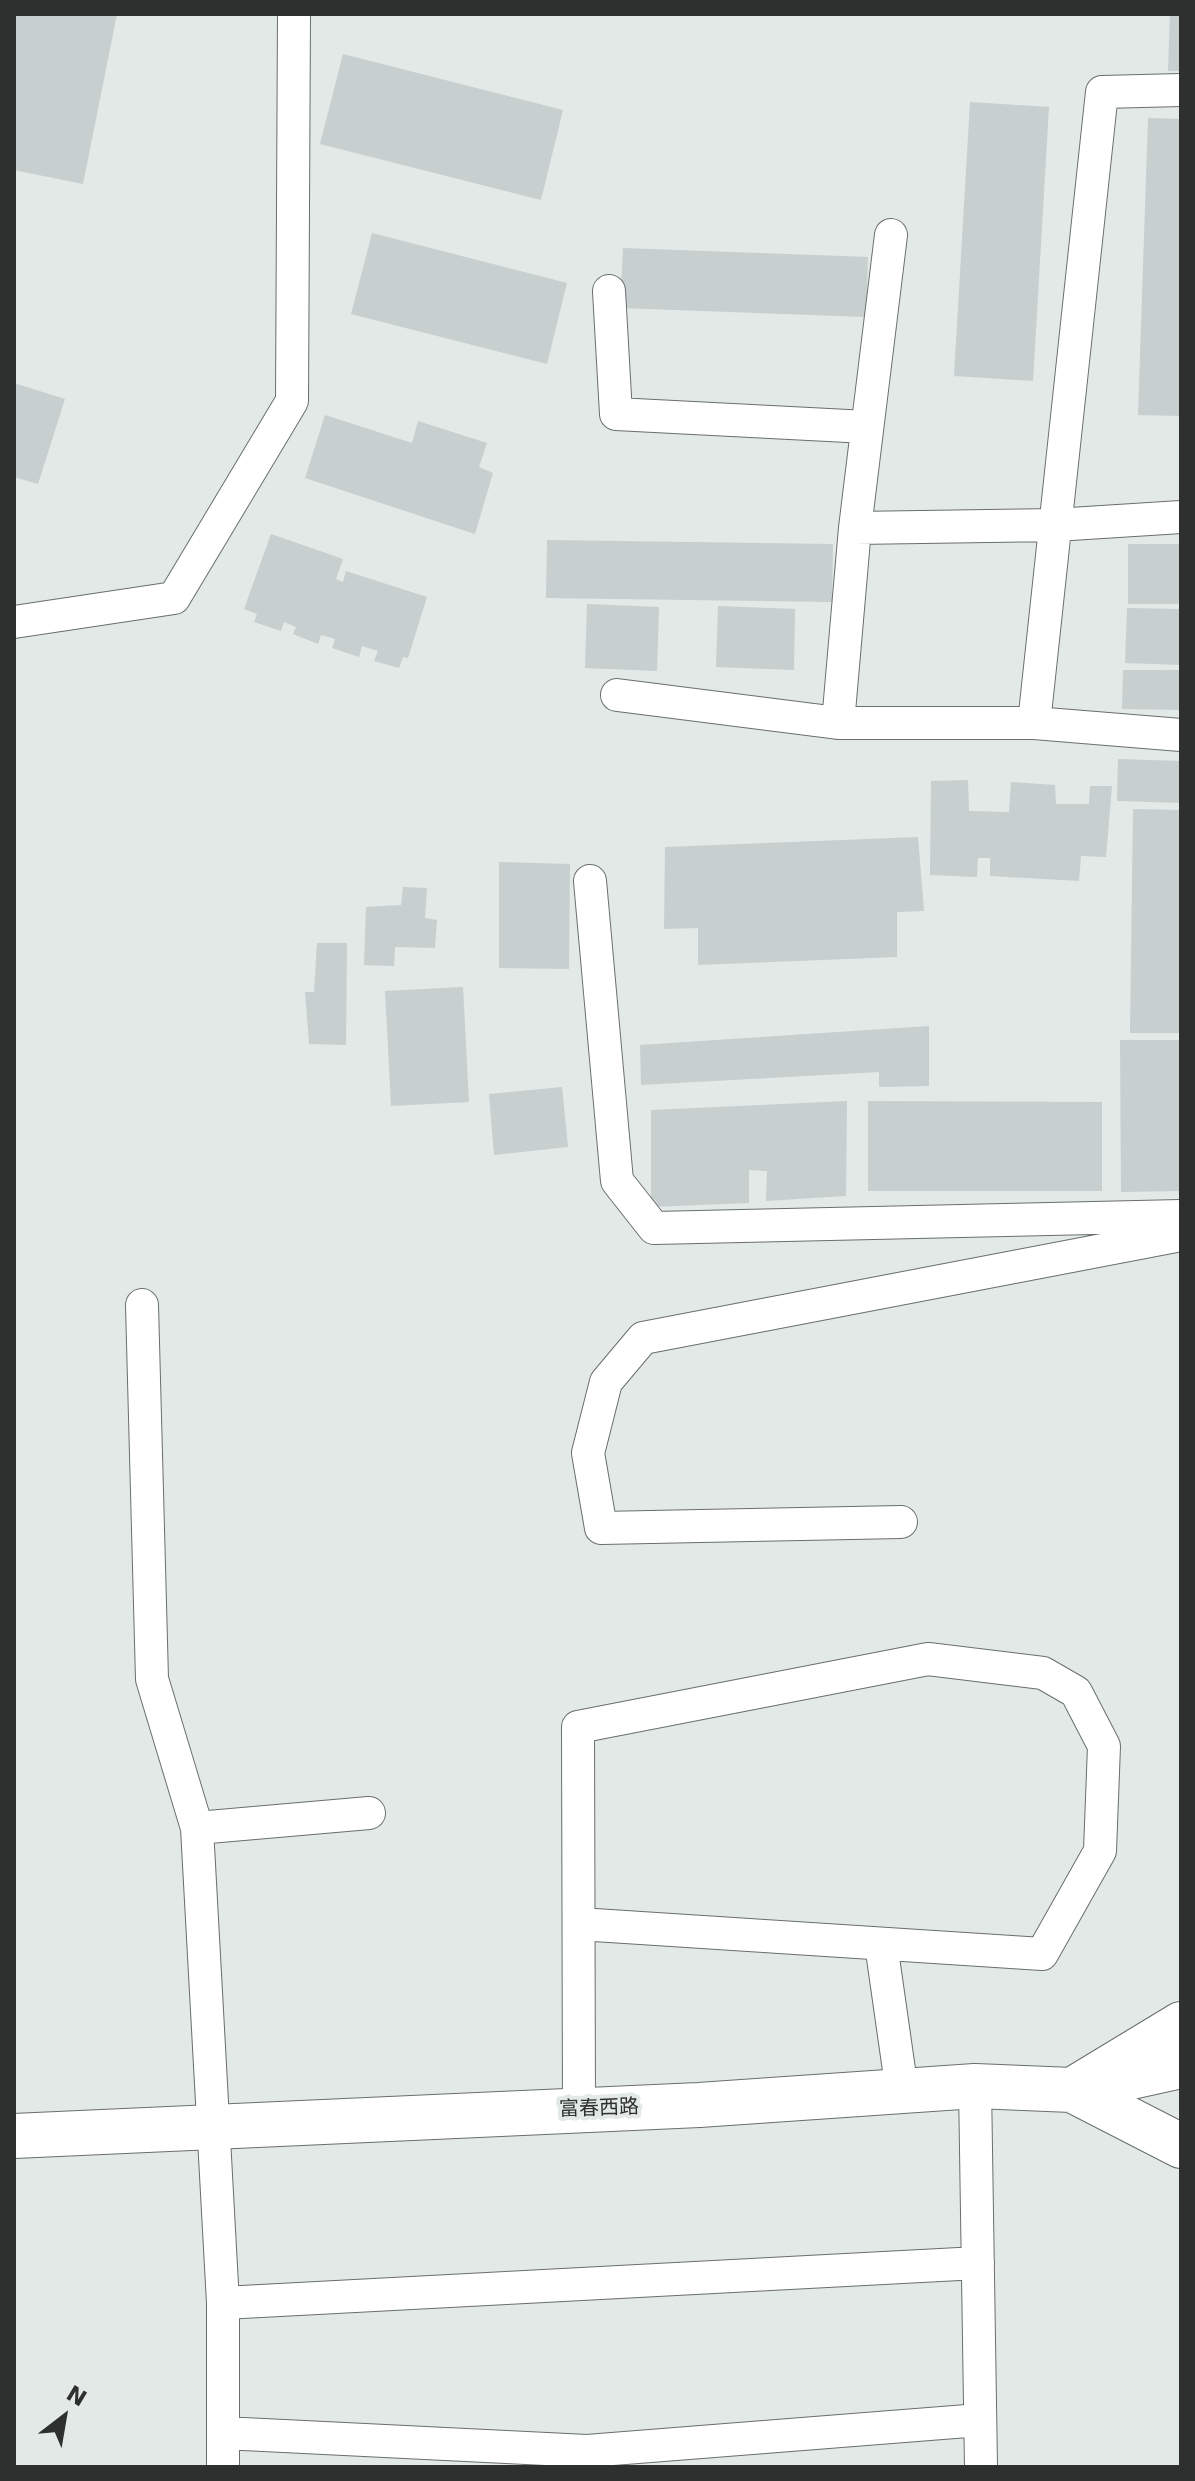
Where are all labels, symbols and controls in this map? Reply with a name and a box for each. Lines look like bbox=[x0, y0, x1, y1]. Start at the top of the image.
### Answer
street label: 富春西路 bbox=[559, 2096, 639, 2122]
north arrow bbox=[24, 2377, 104, 2457]
text: N bbox=[62, 2381, 91, 2411]

